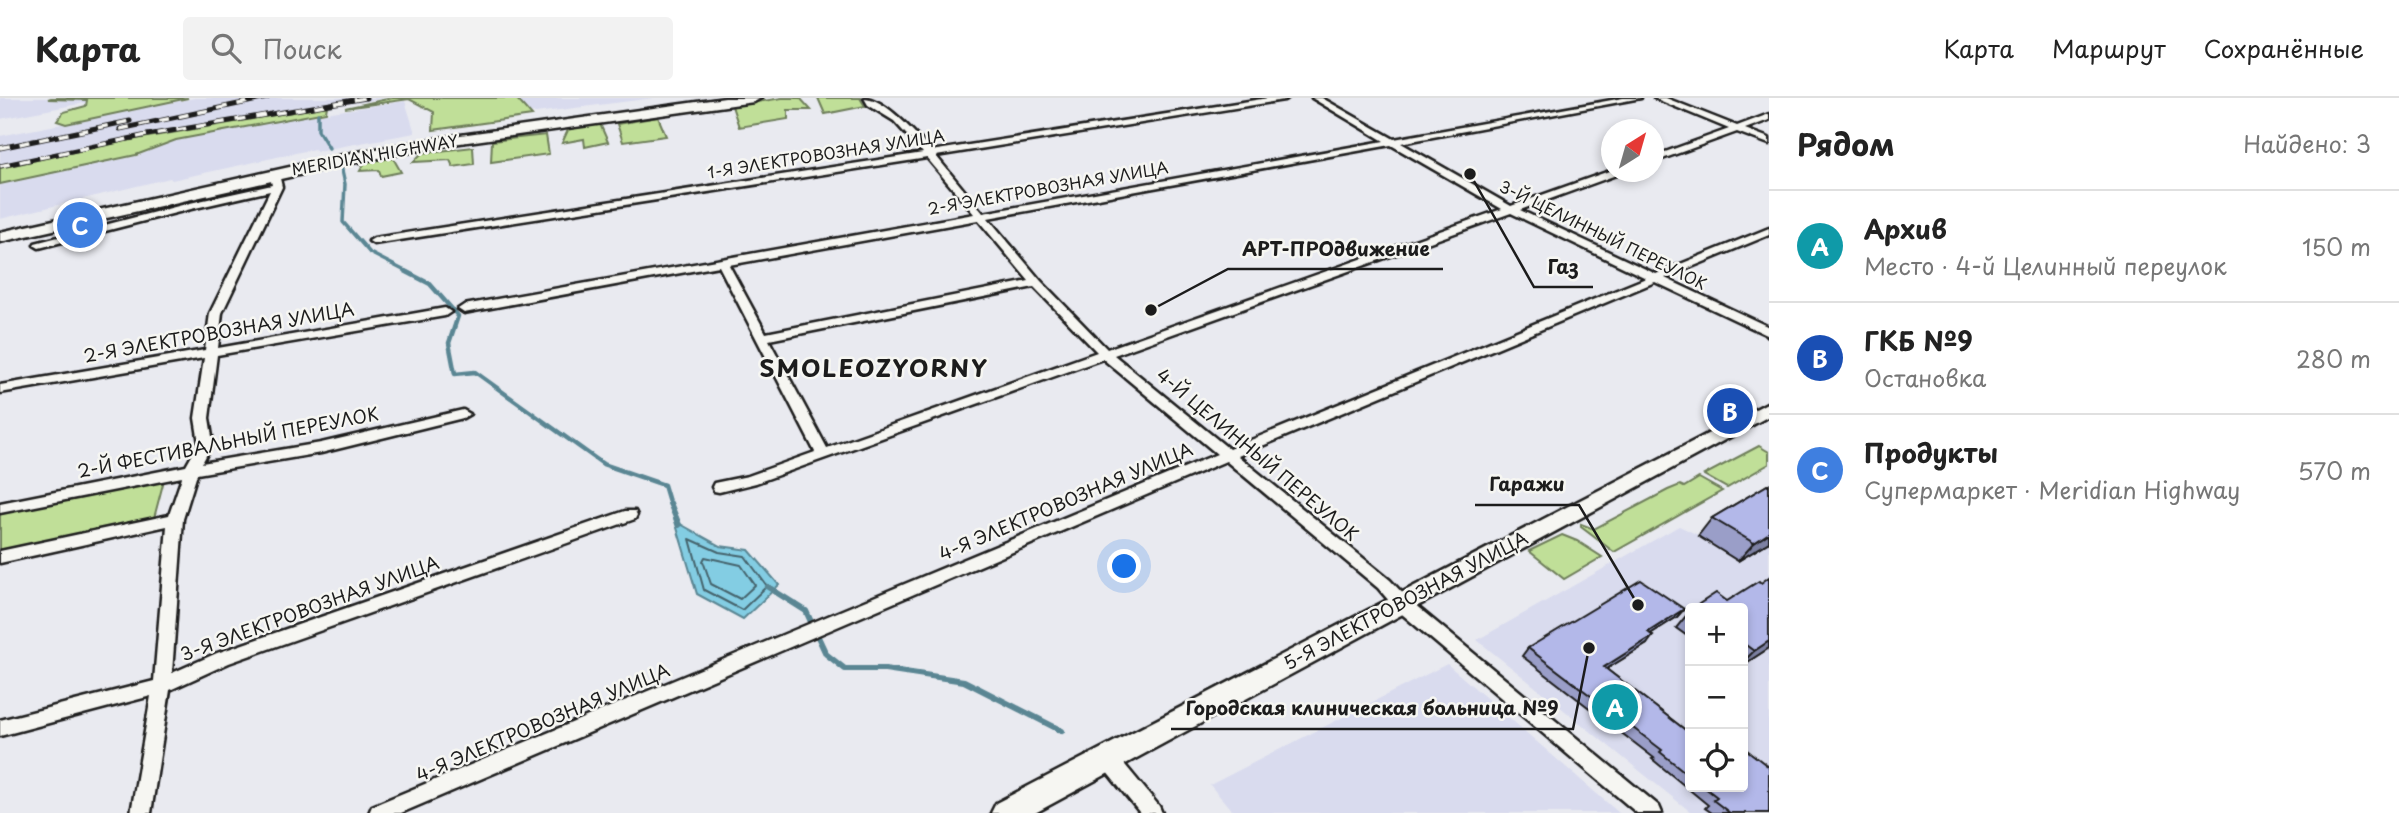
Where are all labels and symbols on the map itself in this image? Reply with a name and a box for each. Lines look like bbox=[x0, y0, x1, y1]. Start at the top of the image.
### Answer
north arrow bbox=[1601, 119, 1664, 182]
street label: 1-Я ЭЛЕКТРОВОЗНАЯ УЛИЦА bbox=[706, 122, 946, 184]
street label: MERIDIAN HIGHWAY bbox=[290, 128, 460, 181]
street label: 2-Я ЭЛЕКТРОВОЗНАЯ УЛИЦА bbox=[926, 154, 1170, 220]
street label: 3-Й ЦЕЛИННЫЙ ПЕРЕУЛОК bbox=[1496, 173, 1711, 295]
pin: C bbox=[57, 199, 103, 251]
callout: АРТ-ПРОдвижение bbox=[1228, 229, 1443, 269]
text: АРТ-ПРОдвижение bbox=[1242, 234, 1430, 262]
callout: Газ bbox=[1534, 247, 1593, 287]
text: Газ bbox=[1547, 252, 1579, 280]
street label: 2-Я ЭЛЕКТРОВОЗНАЯ УЛИЦА bbox=[81, 294, 356, 369]
district label: SMOLEOZYORNY bbox=[759, 349, 989, 385]
street label: 4-Й ЦЕЛИННЫЙ ПЕРЕУЛОК bbox=[1151, 361, 1365, 547]
pin: B bbox=[1707, 385, 1753, 437]
street label: 2-Й ФЕСТИВАЛЬНЫЙ ПЕРЕУЛОК bbox=[75, 399, 381, 484]
street label: 4-Я ЭЛЕКТРОВОЗНАЯ УЛИЦА bbox=[934, 435, 1197, 566]
callout: Гаражи bbox=[1475, 465, 1579, 505]
text: Гаражи bbox=[1489, 469, 1565, 497]
street label: 5-Я ЭЛЕКТРОВОЗНАЯ УЛИЦА bbox=[1278, 524, 1532, 676]
street label: 3-Я ЭЛЕКТРОВОЗНАЯ УЛИЦА bbox=[176, 548, 443, 667]
your location bbox=[1107, 549, 1141, 583]
street label: 4-Я ЭЛЕКТРОВОЗНАЯ УЛИЦА bbox=[411, 656, 674, 787]
pin: A bbox=[1592, 681, 1638, 733]
callout: Городская клиническая больница №9 bbox=[1171, 689, 1573, 729]
text: Городская клиническая больница №9 bbox=[1185, 693, 1559, 721]

